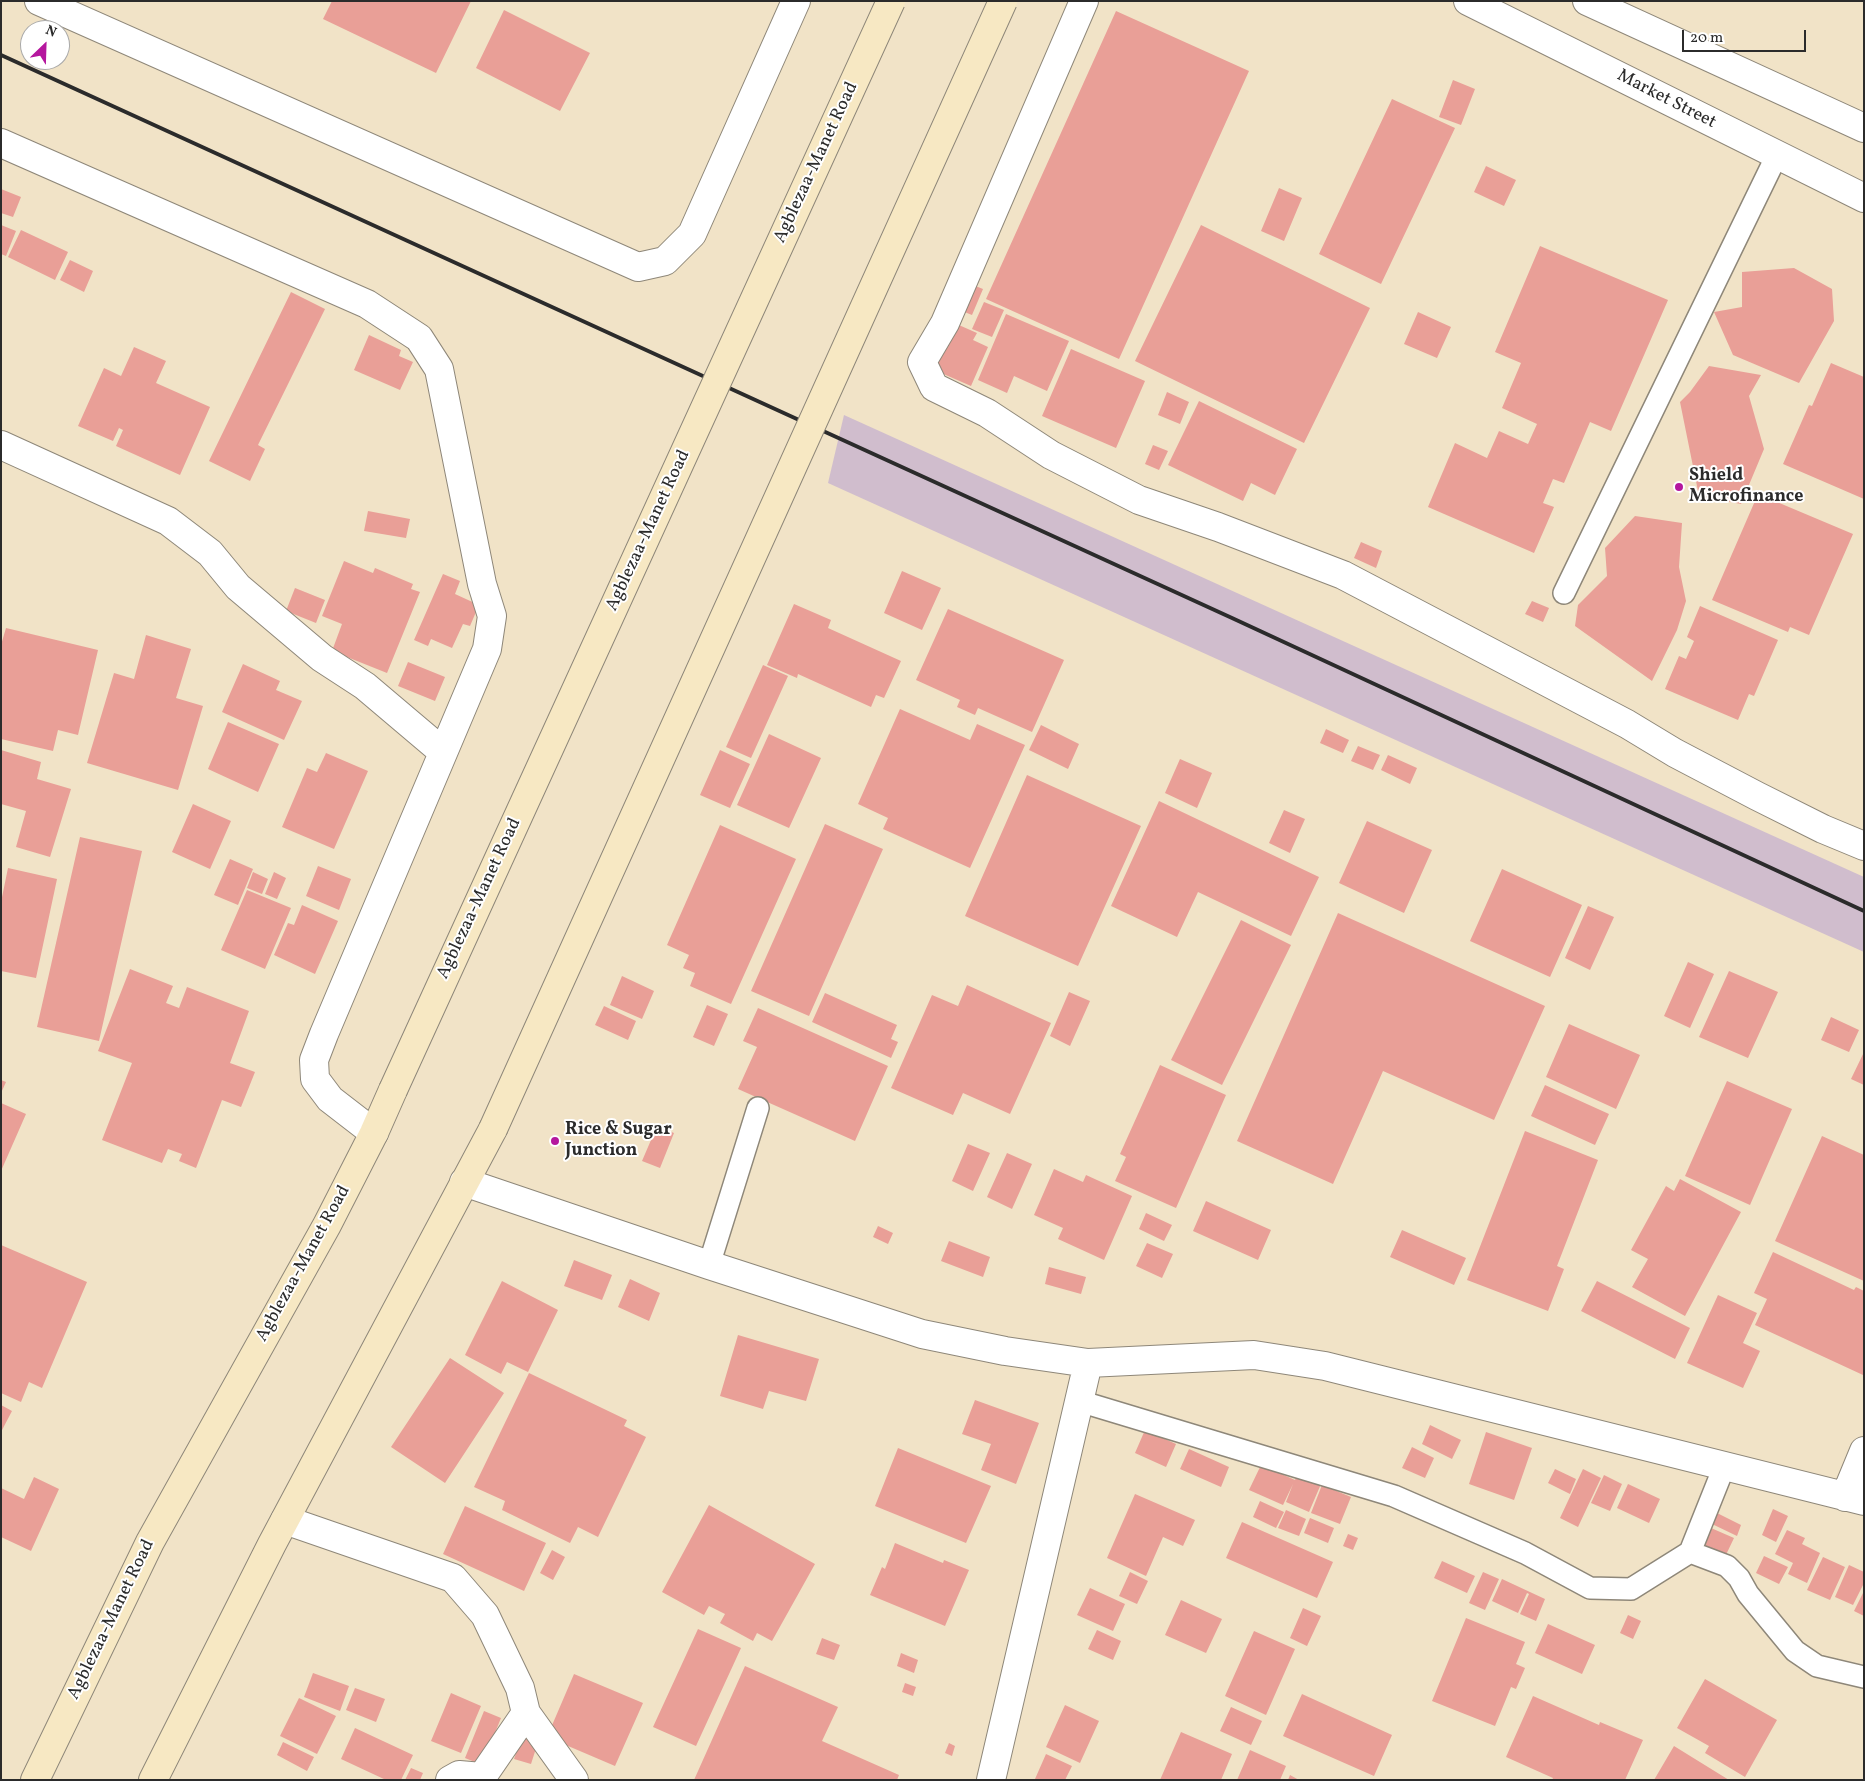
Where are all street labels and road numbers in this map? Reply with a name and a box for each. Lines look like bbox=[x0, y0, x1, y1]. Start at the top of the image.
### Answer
street label: Market Street bbox=[1613, 66, 1719, 134]
street label: Agblezaa-Manet Road bbox=[770, 79, 864, 247]
street label: Agblezaa-Manet Road bbox=[602, 447, 696, 615]
street label: Agblezaa-Manet Road bbox=[433, 815, 527, 983]
street label: Agblezaa-Manet Road bbox=[252, 1182, 356, 1346]
street label: Agblezaa-Manet Road bbox=[64, 1537, 160, 1703]

